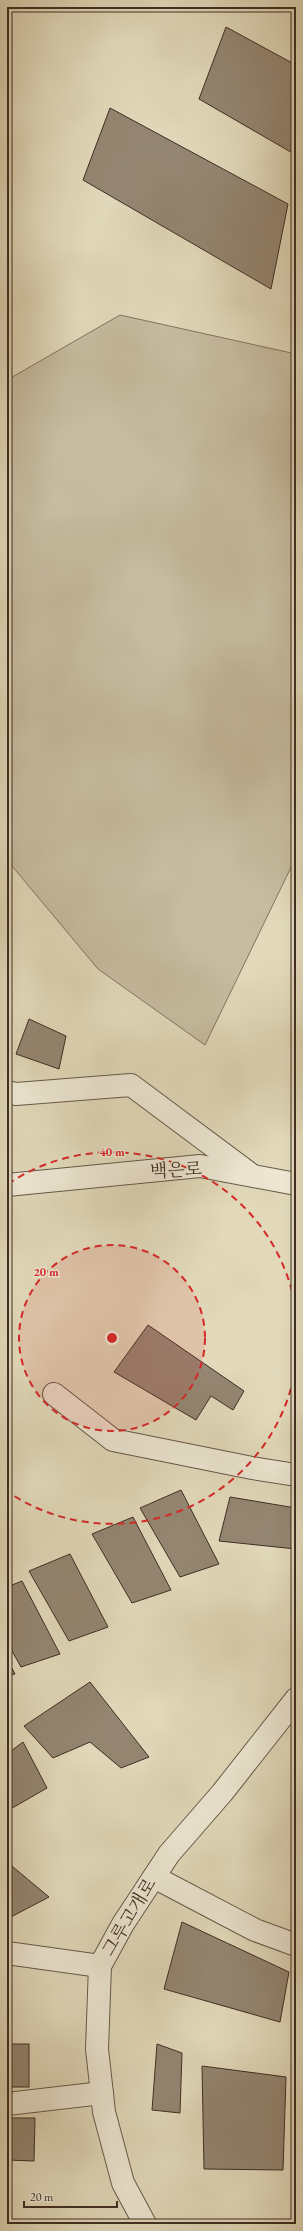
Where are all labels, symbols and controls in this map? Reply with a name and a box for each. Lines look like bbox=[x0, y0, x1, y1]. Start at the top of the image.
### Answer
text: 40 m bbox=[99, 1144, 125, 1160]
street label: 백은로 bbox=[149, 1157, 203, 1182]
text: 20 m bbox=[33, 1264, 59, 1280]
centre of rings bbox=[105, 1331, 119, 1345]
street label: 그루고개로 bbox=[96, 1874, 161, 1960]
scale bar bbox=[24, 2183, 117, 2209]
text: 20 m bbox=[30, 2189, 54, 2205]

